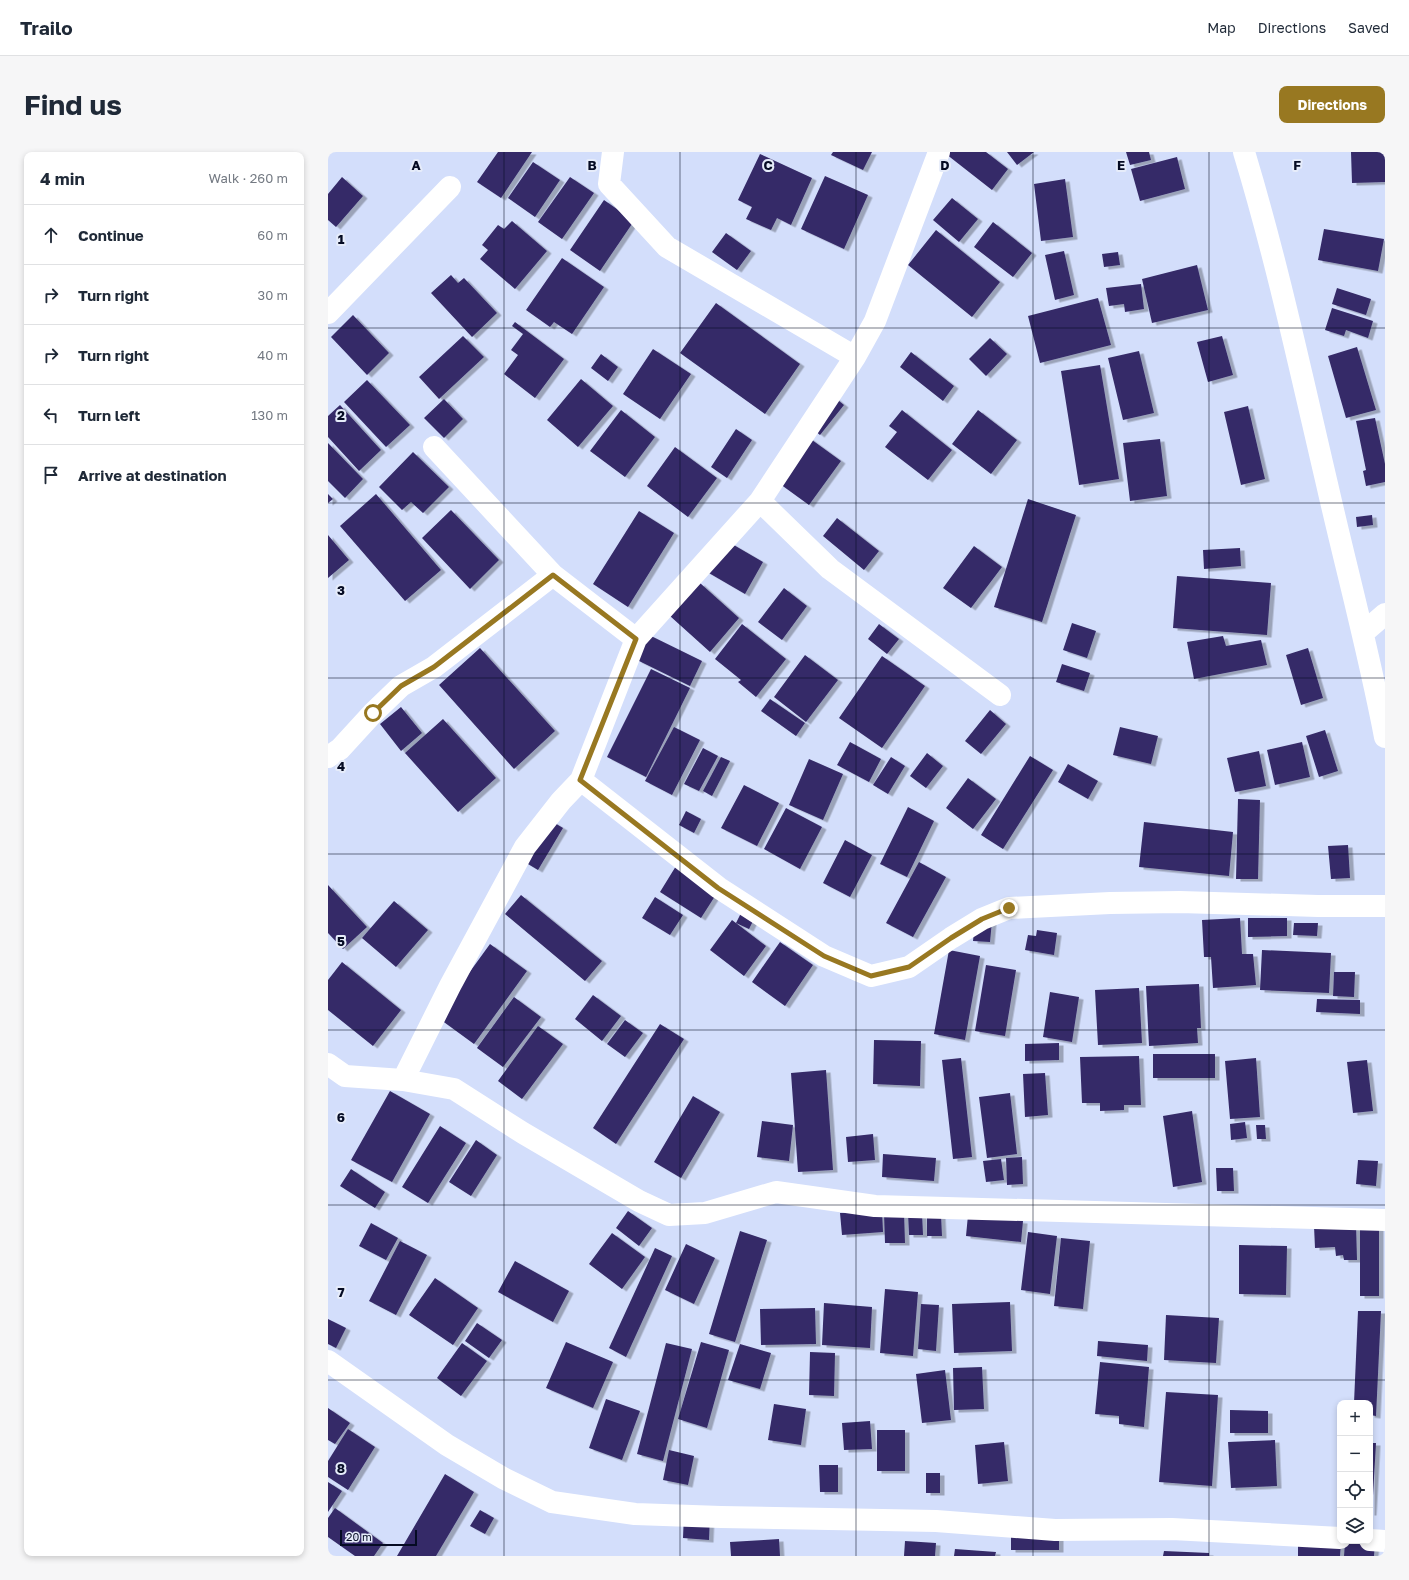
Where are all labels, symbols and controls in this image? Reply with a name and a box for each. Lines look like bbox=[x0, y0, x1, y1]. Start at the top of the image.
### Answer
text: Trailo bbox=[20, 16, 73, 39]
text: Map bbox=[1207, 19, 1236, 36]
text: Directions bbox=[1258, 19, 1326, 36]
text: Saved bbox=[1348, 19, 1389, 36]
button: Directions bbox=[1279, 86, 1385, 123]
text: Find us bbox=[24, 88, 122, 121]
text: A bbox=[411, 157, 421, 173]
text: B bbox=[587, 157, 597, 173]
text: C bbox=[763, 157, 773, 173]
text: D bbox=[940, 157, 950, 173]
text: E bbox=[1117, 157, 1125, 173]
text: F bbox=[1293, 157, 1301, 173]
text: 4 min bbox=[40, 168, 85, 189]
text: Walk · 260 m bbox=[209, 170, 288, 186]
icon: ahead bbox=[40, 224, 62, 246]
text: Continue bbox=[78, 226, 144, 244]
text: 60 m bbox=[257, 227, 288, 243]
text: 1 bbox=[338, 231, 345, 247]
icon: right bbox=[40, 284, 62, 306]
text: Turn right bbox=[78, 286, 149, 304]
text: 30 m bbox=[258, 287, 288, 303]
icon: right bbox=[40, 344, 62, 366]
text: Turn right bbox=[78, 346, 149, 364]
text: 40 m bbox=[257, 347, 288, 363]
icon: left bbox=[40, 404, 62, 426]
text: Turn left bbox=[78, 406, 140, 424]
text: 130 m bbox=[251, 407, 288, 423]
text: 2 bbox=[337, 407, 345, 423]
icon: arrive bbox=[40, 464, 62, 486]
text: Arrive at destination bbox=[78, 466, 227, 484]
text: 3 bbox=[337, 582, 345, 598]
route start bbox=[364, 704, 382, 722]
text: 4 bbox=[337, 758, 345, 774]
route end bbox=[1000, 899, 1018, 917]
text: 5 bbox=[337, 933, 345, 949]
text: 6 bbox=[337, 1109, 345, 1125]
text: 7 bbox=[337, 1284, 345, 1300]
map controls bbox=[1337, 1400, 1373, 1544]
button: + bbox=[1337, 1400, 1373, 1436]
button: − bbox=[1337, 1436, 1373, 1472]
text: 8 bbox=[337, 1460, 345, 1476]
button: locate bbox=[1337, 1472, 1373, 1508]
button: layers bbox=[1337, 1508, 1373, 1544]
scale bar bbox=[340, 1528, 417, 1547]
text: 20 m bbox=[346, 1530, 372, 1543]

